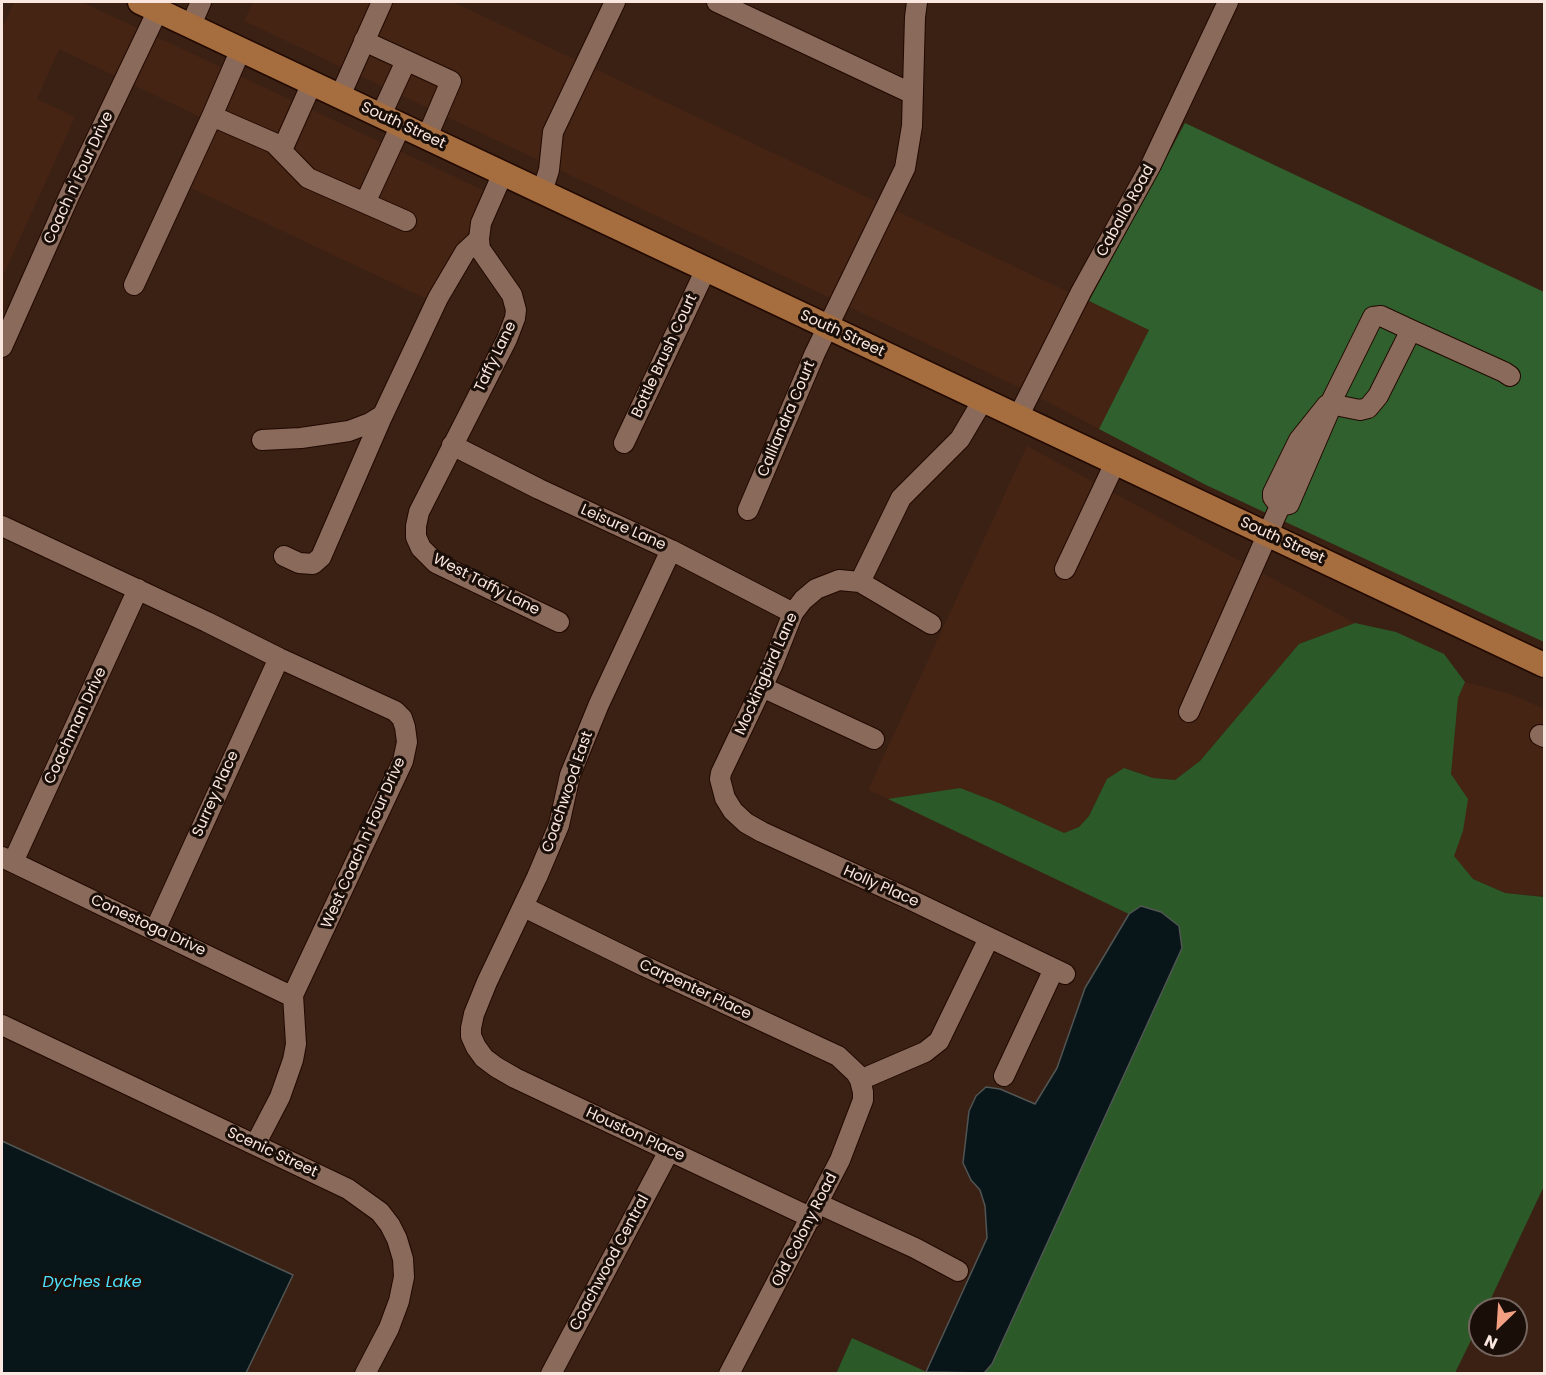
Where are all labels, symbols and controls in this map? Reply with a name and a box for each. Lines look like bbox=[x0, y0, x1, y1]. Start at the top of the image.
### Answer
street label: South Street bbox=[358, 99, 448, 153]
street label: Coach n' Four Drive bbox=[40, 109, 118, 247]
street label: Caballo Road bbox=[1093, 162, 1159, 260]
street label: Bottle Brush Court bbox=[628, 291, 702, 421]
street label: South Street bbox=[797, 307, 887, 361]
street label: Taffy Lane bbox=[471, 319, 521, 395]
street label: Calliandra Court bbox=[754, 358, 820, 480]
street label: Leisure Lane bbox=[578, 501, 668, 555]
street label: South Street bbox=[1237, 514, 1327, 568]
street label: West Taffy Lane bbox=[430, 550, 542, 620]
street label: Mockingbird Lane bbox=[732, 610, 802, 738]
street label: Coachman Drive bbox=[41, 665, 111, 787]
street label: Coachwood East bbox=[539, 729, 597, 855]
street label: Surrey Place bbox=[189, 748, 243, 840]
street label: West Coach n' Four Drive bbox=[318, 755, 410, 931]
street label: Holly Place bbox=[840, 862, 922, 912]
street label: Conestoga Drive bbox=[88, 891, 208, 961]
street label: Carpenter Place bbox=[636, 956, 754, 1024]
street label: Houston Place bbox=[583, 1104, 687, 1166]
street label: Scenic Street bbox=[224, 1124, 320, 1182]
street label: Old Colony Road bbox=[769, 1170, 841, 1290]
street label: Coachwood Central bbox=[567, 1192, 653, 1334]
water label: Dyches Lake bbox=[42, 1273, 142, 1293]
north arrow bbox=[1468, 1297, 1528, 1357]
text: N bbox=[1481, 1329, 1501, 1355]

